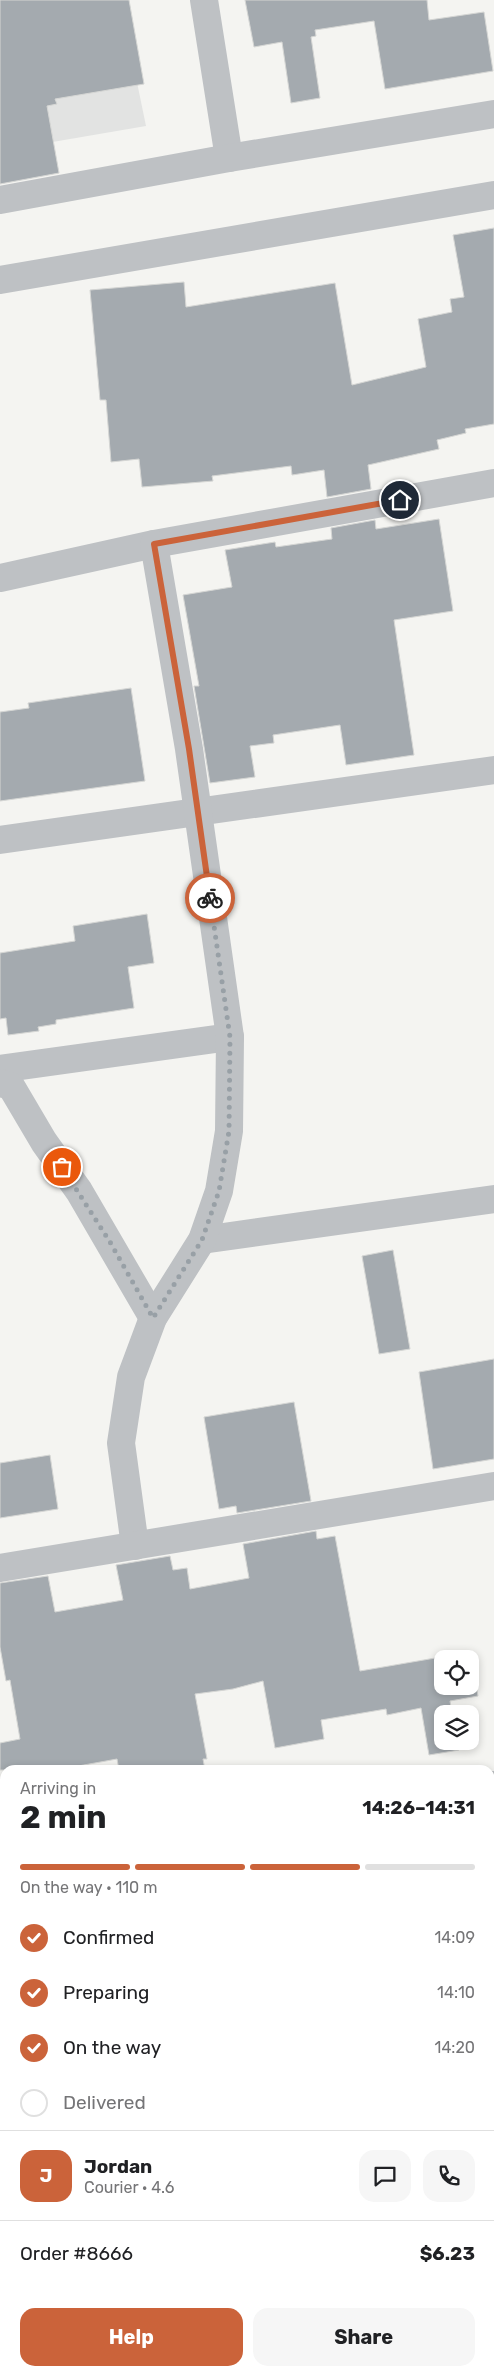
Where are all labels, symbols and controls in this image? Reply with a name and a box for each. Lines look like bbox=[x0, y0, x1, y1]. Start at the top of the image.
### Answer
pin bbox=[379, 479, 421, 521]
icon: home bbox=[386, 486, 414, 514]
courier bbox=[185, 873, 235, 923]
icon: bike bbox=[196, 884, 224, 912]
pin bbox=[41, 1146, 83, 1188]
icon: bag bbox=[48, 1153, 76, 1181]
map controls bbox=[434, 1650, 479, 1750]
button: locate bbox=[434, 1650, 479, 1695]
button: layers bbox=[434, 1705, 479, 1750]
text: Arriving in bbox=[20, 1779, 96, 1798]
text: 14:26–14:31 bbox=[362, 1796, 475, 1819]
text: 2 min bbox=[20, 1798, 107, 1836]
text: On the way · 110 m bbox=[20, 1878, 157, 1897]
icon: check bbox=[20, 1924, 48, 1952]
text: Confirmed bbox=[63, 1926, 154, 1949]
text: 14:09 bbox=[434, 1928, 475, 1947]
icon: check bbox=[20, 1979, 48, 2007]
text: Preparing bbox=[63, 1981, 149, 2004]
text: 14:10 bbox=[437, 1983, 475, 2002]
icon: check bbox=[20, 2034, 48, 2062]
text: On the way bbox=[63, 2036, 161, 2059]
text: 14:20 bbox=[435, 2038, 475, 2057]
text: Delivered bbox=[63, 2091, 146, 2114]
button: chat bbox=[359, 2150, 411, 2202]
button: phone bbox=[423, 2150, 475, 2202]
text: Jordan bbox=[84, 2155, 152, 2178]
text: J bbox=[40, 2164, 52, 2187]
text: Courier · 4.6 bbox=[84, 2178, 174, 2197]
text: Order #8666 bbox=[20, 2242, 133, 2265]
text: $6.23 bbox=[420, 2242, 475, 2265]
button: Help bbox=[20, 2308, 243, 2366]
button: Share bbox=[253, 2308, 475, 2366]

